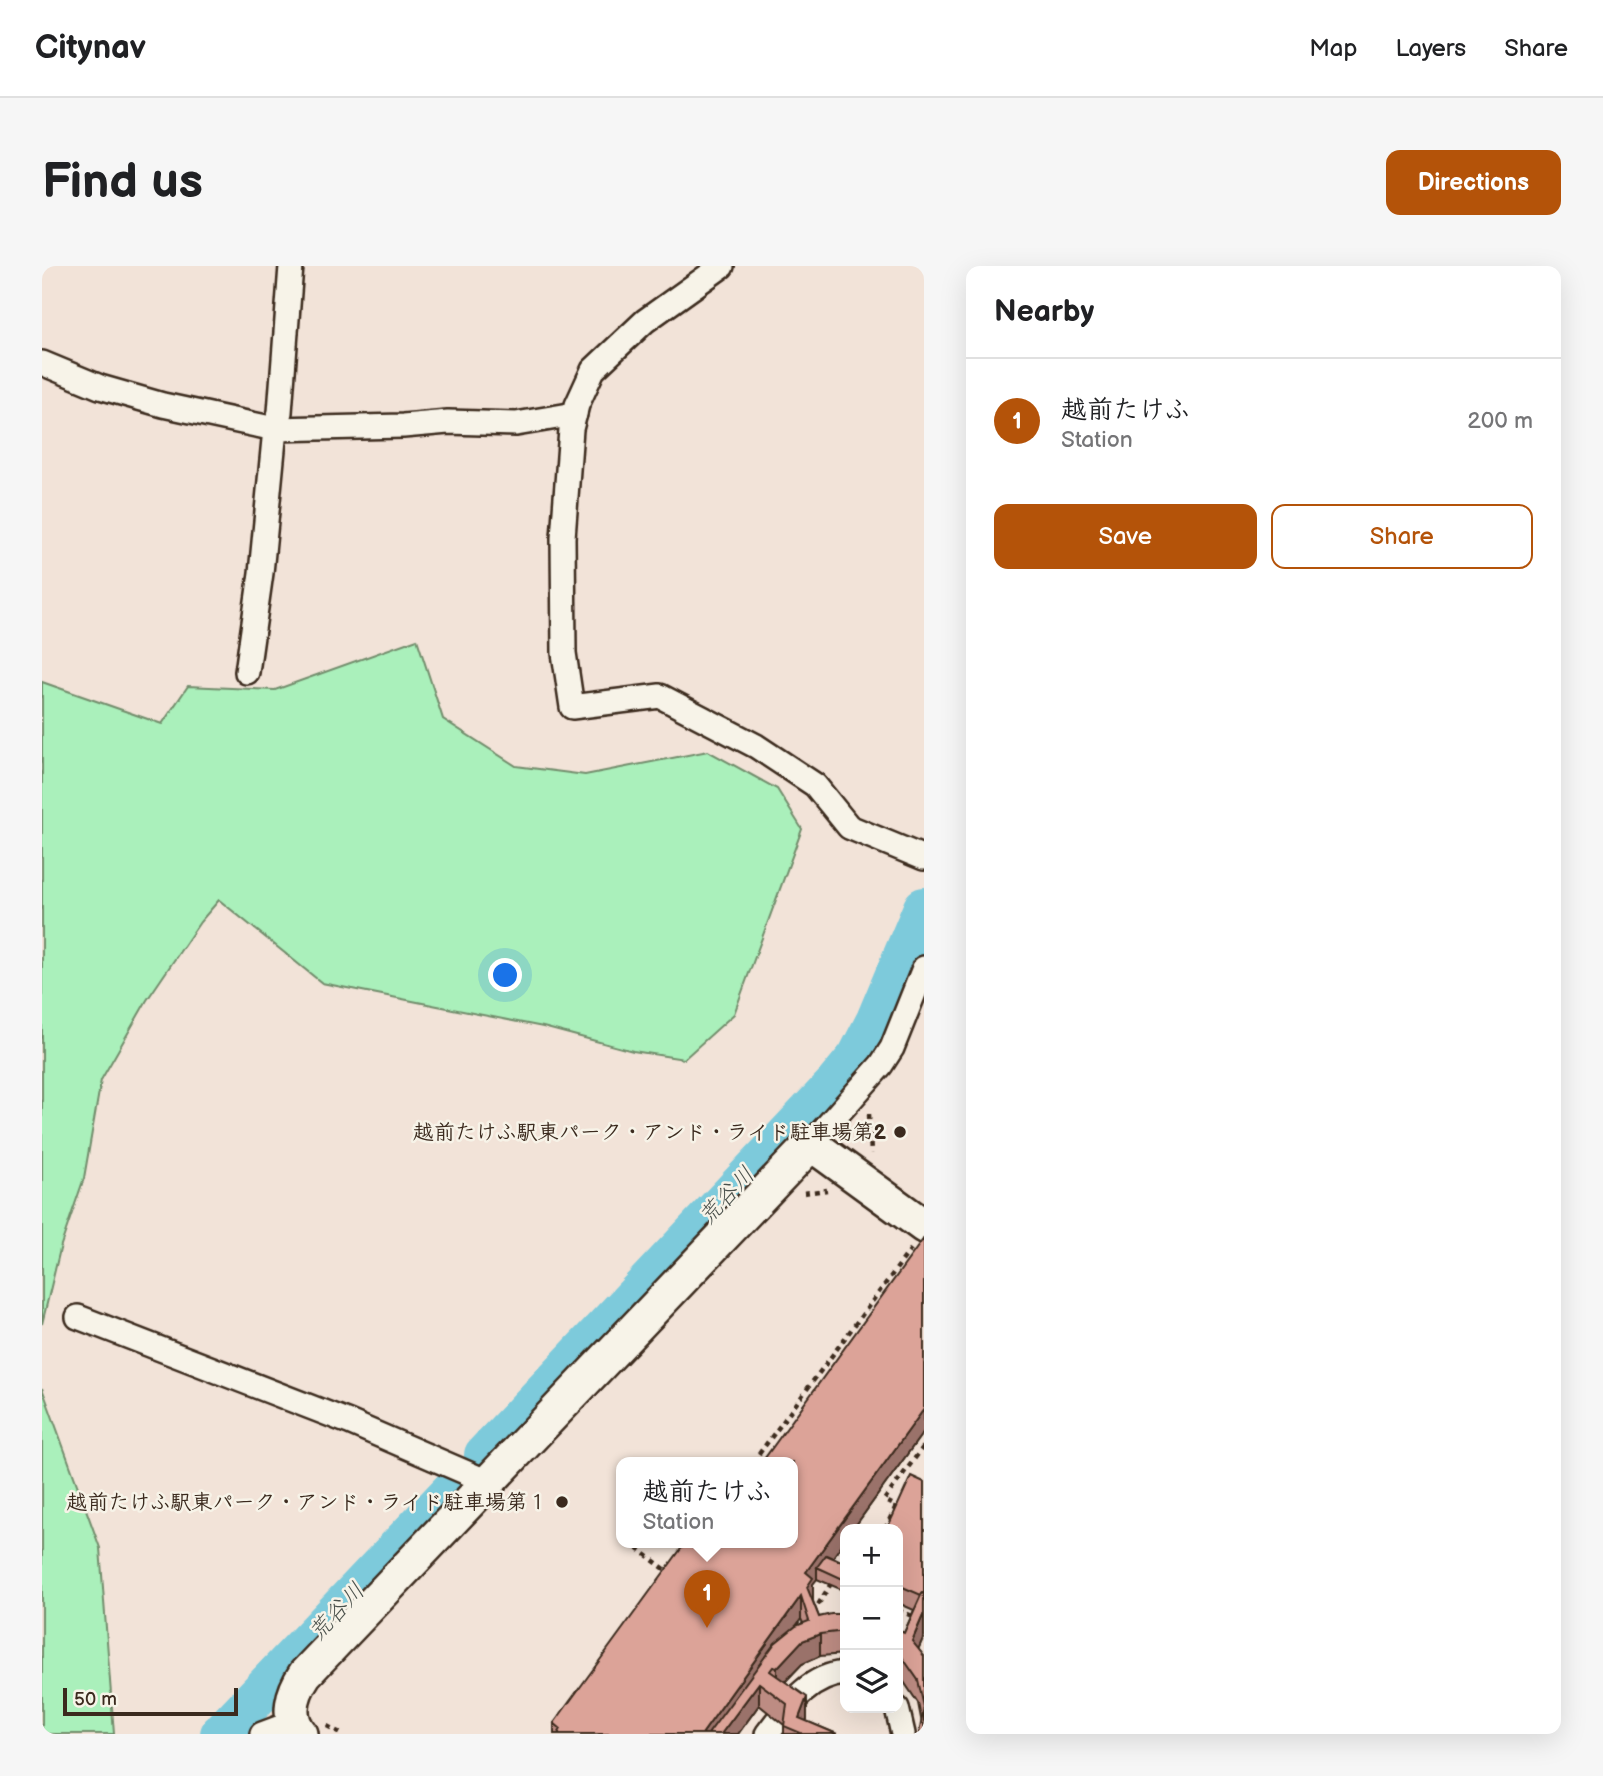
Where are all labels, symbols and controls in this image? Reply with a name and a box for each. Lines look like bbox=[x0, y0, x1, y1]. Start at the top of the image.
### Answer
text: Citynav bbox=[35, 28, 146, 68]
text: Map bbox=[1309, 34, 1357, 63]
text: Layers bbox=[1395, 34, 1466, 63]
text: Share bbox=[1504, 34, 1568, 63]
button: Directions bbox=[1386, 150, 1561, 215]
text: Find us bbox=[42, 153, 203, 212]
text: Nearby bbox=[994, 294, 1094, 330]
text: 越前たけふ bbox=[1061, 395, 1190, 426]
text: 1 bbox=[1012, 407, 1022, 435]
text: 200 m bbox=[1467, 407, 1533, 435]
text: Station bbox=[1061, 426, 1133, 454]
button: Save bbox=[994, 504, 1257, 569]
button: Share bbox=[1271, 504, 1533, 569]
your location bbox=[488, 958, 522, 992]
place label: 越前たけふ駅東パーク・アンド・ライド駐車場第2 bbox=[413, 1120, 886, 1145]
marker: 越前たけふ駅東パーク・アンド・ライド駐車場第2 bbox=[892, 1124, 908, 1140]
water label: 荒谷川 bbox=[693, 1161, 761, 1231]
popup bbox=[616, 1457, 798, 1548]
text: 越前たけふ bbox=[643, 1477, 771, 1508]
place label: 越前たけふ駅東パーク・アンド・ライド駐車場第１ bbox=[66, 1490, 548, 1515]
marker: 越前たけふ駅東パーク・アンド・ライド駐車場第１ bbox=[554, 1494, 570, 1510]
text: Station bbox=[643, 1508, 714, 1536]
map controls bbox=[840, 1524, 903, 1713]
button: + bbox=[840, 1524, 903, 1587]
pin: 1 bbox=[684, 1570, 730, 1628]
water label: 荒谷川 bbox=[303, 1577, 371, 1647]
button: − bbox=[840, 1587, 903, 1650]
button: layers bbox=[840, 1650, 903, 1713]
scale bar bbox=[63, 1685, 238, 1717]
text: 50 m bbox=[74, 1688, 117, 1711]

